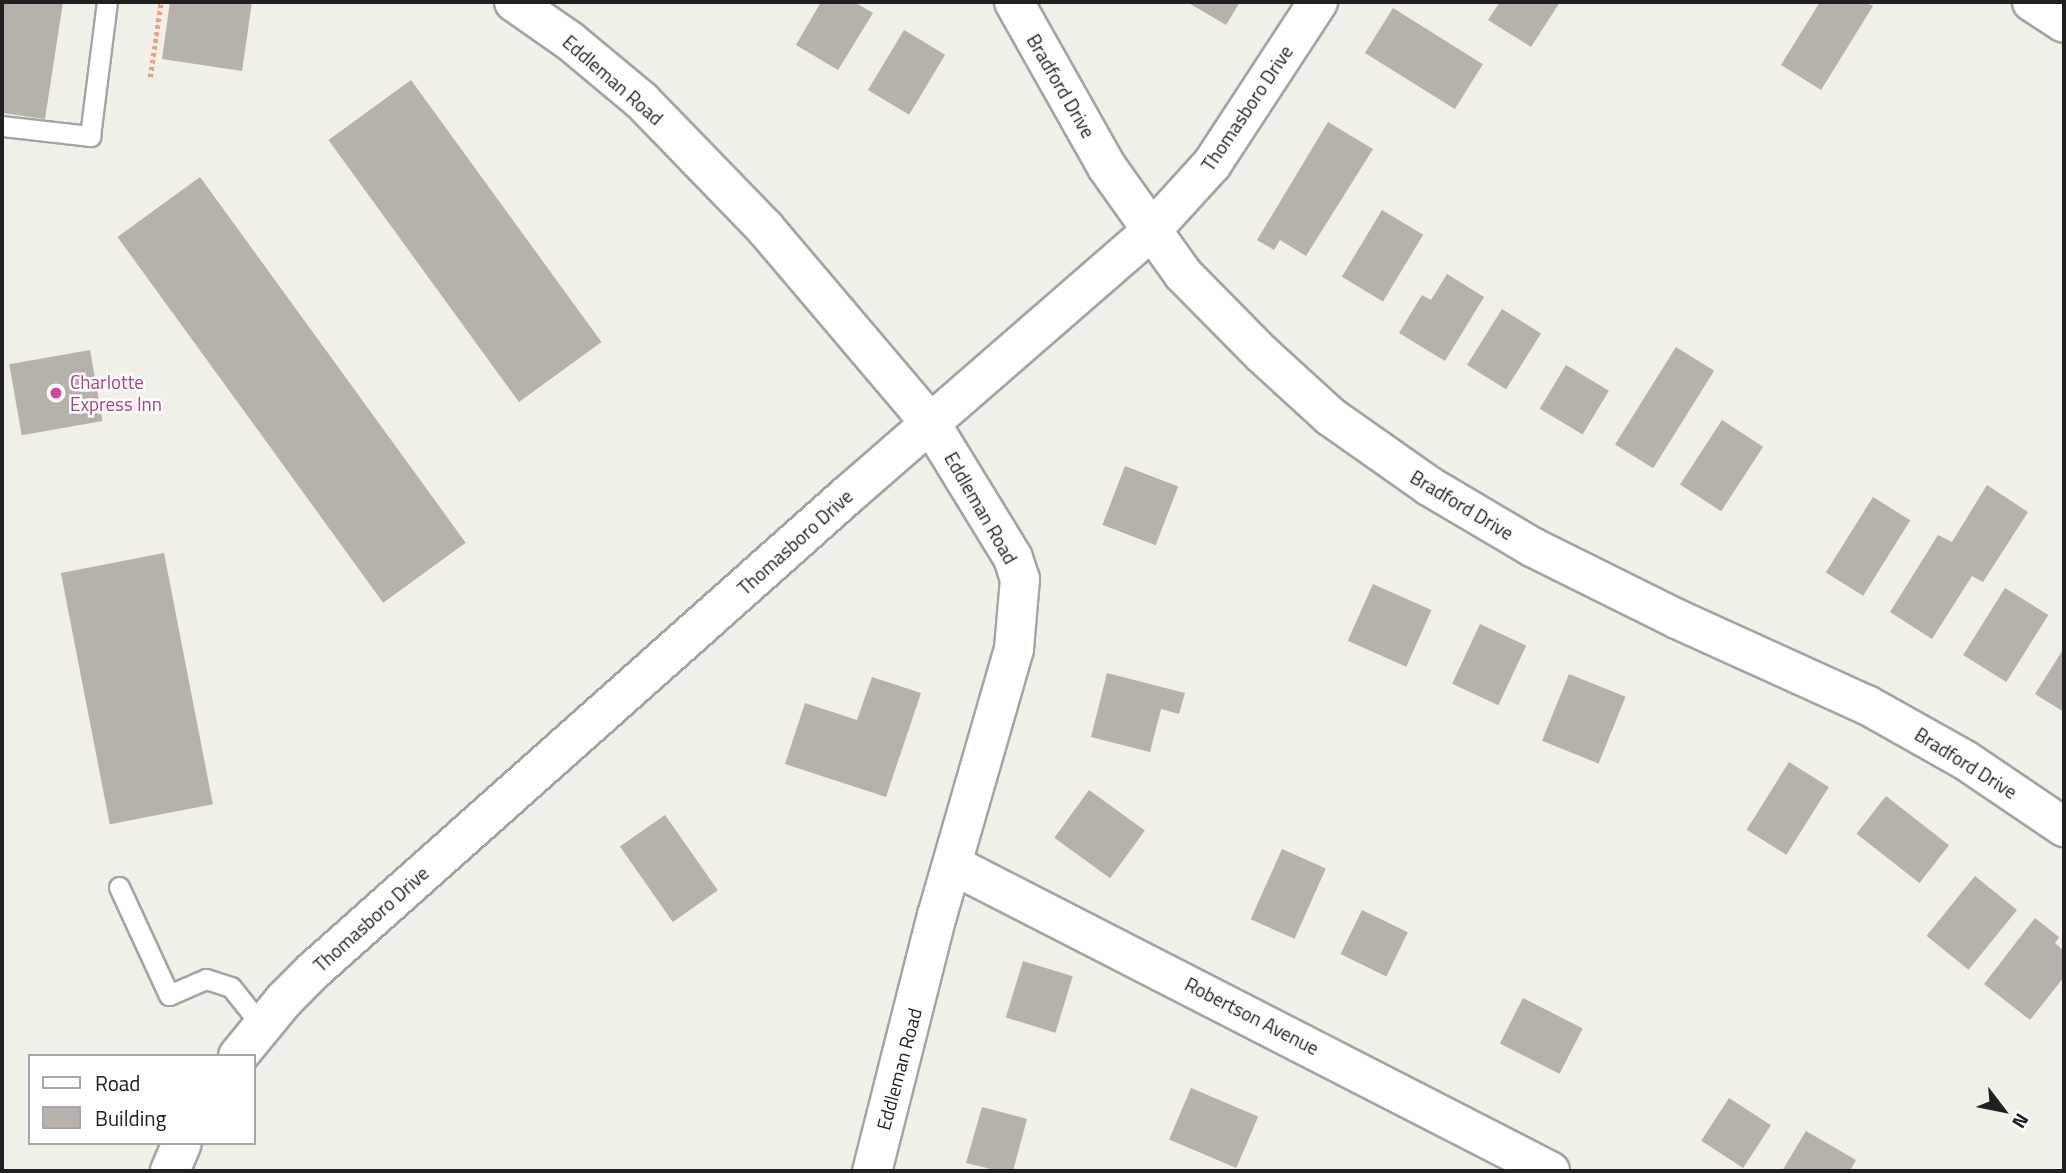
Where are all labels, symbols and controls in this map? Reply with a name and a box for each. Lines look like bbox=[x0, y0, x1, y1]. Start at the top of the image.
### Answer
street label: Eddleman Road bbox=[558, 30, 668, 130]
street label: Bradford Drive bbox=[1022, 30, 1100, 142]
street label: Thomasboro Drive bbox=[1197, 41, 1297, 175]
place label: Charlotte Express Inn bbox=[70, 371, 162, 415]
marker: Charlotte Express Inn bbox=[48, 385, 64, 401]
street label: Eddleman Road bbox=[940, 448, 1022, 568]
street label: Bradford Drive bbox=[1406, 465, 1518, 545]
street label: Thomasboro Drive bbox=[733, 484, 857, 600]
street label: Bradford Drive bbox=[1911, 723, 2021, 803]
street label: Thomasboro Drive bbox=[309, 861, 433, 977]
street label: Robertson Avenue bbox=[1181, 972, 1323, 1060]
street label: Eddleman Road bbox=[872, 1006, 926, 1132]
legend bbox=[28, 1054, 256, 1145]
text: Road bbox=[95, 1067, 140, 1099]
north arrow bbox=[1968, 1075, 2038, 1145]
text: Building bbox=[95, 1102, 166, 1134]
text: N bbox=[2005, 1108, 2037, 1135]

